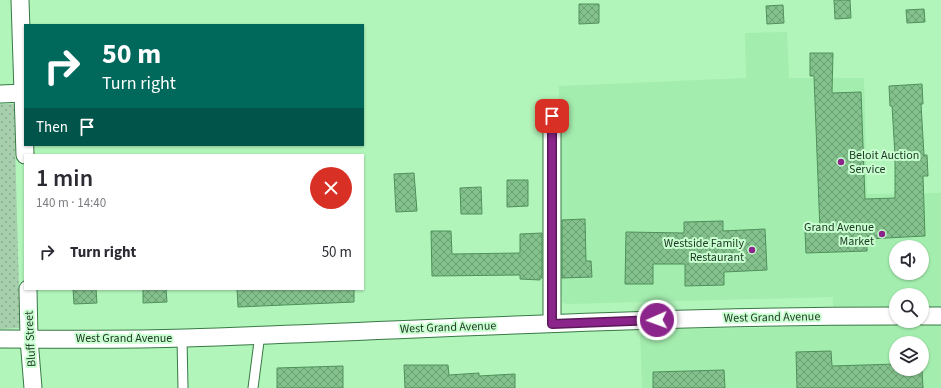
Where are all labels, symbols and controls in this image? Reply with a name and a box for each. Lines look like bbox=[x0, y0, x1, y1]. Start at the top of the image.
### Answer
text: 50 m bbox=[102, 34, 161, 74]
icon: right bbox=[36, 40, 88, 92]
text: Turn right bbox=[102, 71, 176, 96]
pin bbox=[535, 99, 569, 133]
icon: arrive bbox=[541, 105, 563, 127]
icon: arrive bbox=[76, 116, 98, 138]
text: Then bbox=[36, 117, 68, 138]
place label: Beloit Auction Service bbox=[849, 147, 919, 178]
marker: Beloit Auction Service bbox=[836, 157, 846, 167]
text: 1 min bbox=[36, 161, 93, 196]
button: close bbox=[310, 167, 352, 209]
text: 140 m · 14:40 bbox=[36, 194, 106, 212]
place label: Grand Avenue Market bbox=[804, 219, 874, 250]
marker: Grand Avenue Market bbox=[877, 229, 887, 239]
place label: Westside Family Restaurant bbox=[664, 235, 744, 266]
map controls bbox=[889, 240, 929, 376]
button: sound bbox=[889, 240, 929, 280]
icon: right bbox=[36, 241, 58, 263]
text: Turn right bbox=[70, 242, 136, 263]
text: 50 m bbox=[322, 242, 352, 263]
marker: Westside Family Restaurant bbox=[747, 245, 757, 255]
button: search bbox=[889, 288, 929, 328]
position arrow bbox=[636, 299, 678, 341]
street label: West Grand Avenue bbox=[724, 308, 820, 327]
street label: Bluff Street bbox=[21, 311, 40, 367]
street label: West Grand Avenue bbox=[399, 317, 497, 338]
street label: West Grand Avenue bbox=[76, 330, 172, 347]
button: layers bbox=[889, 336, 929, 376]

